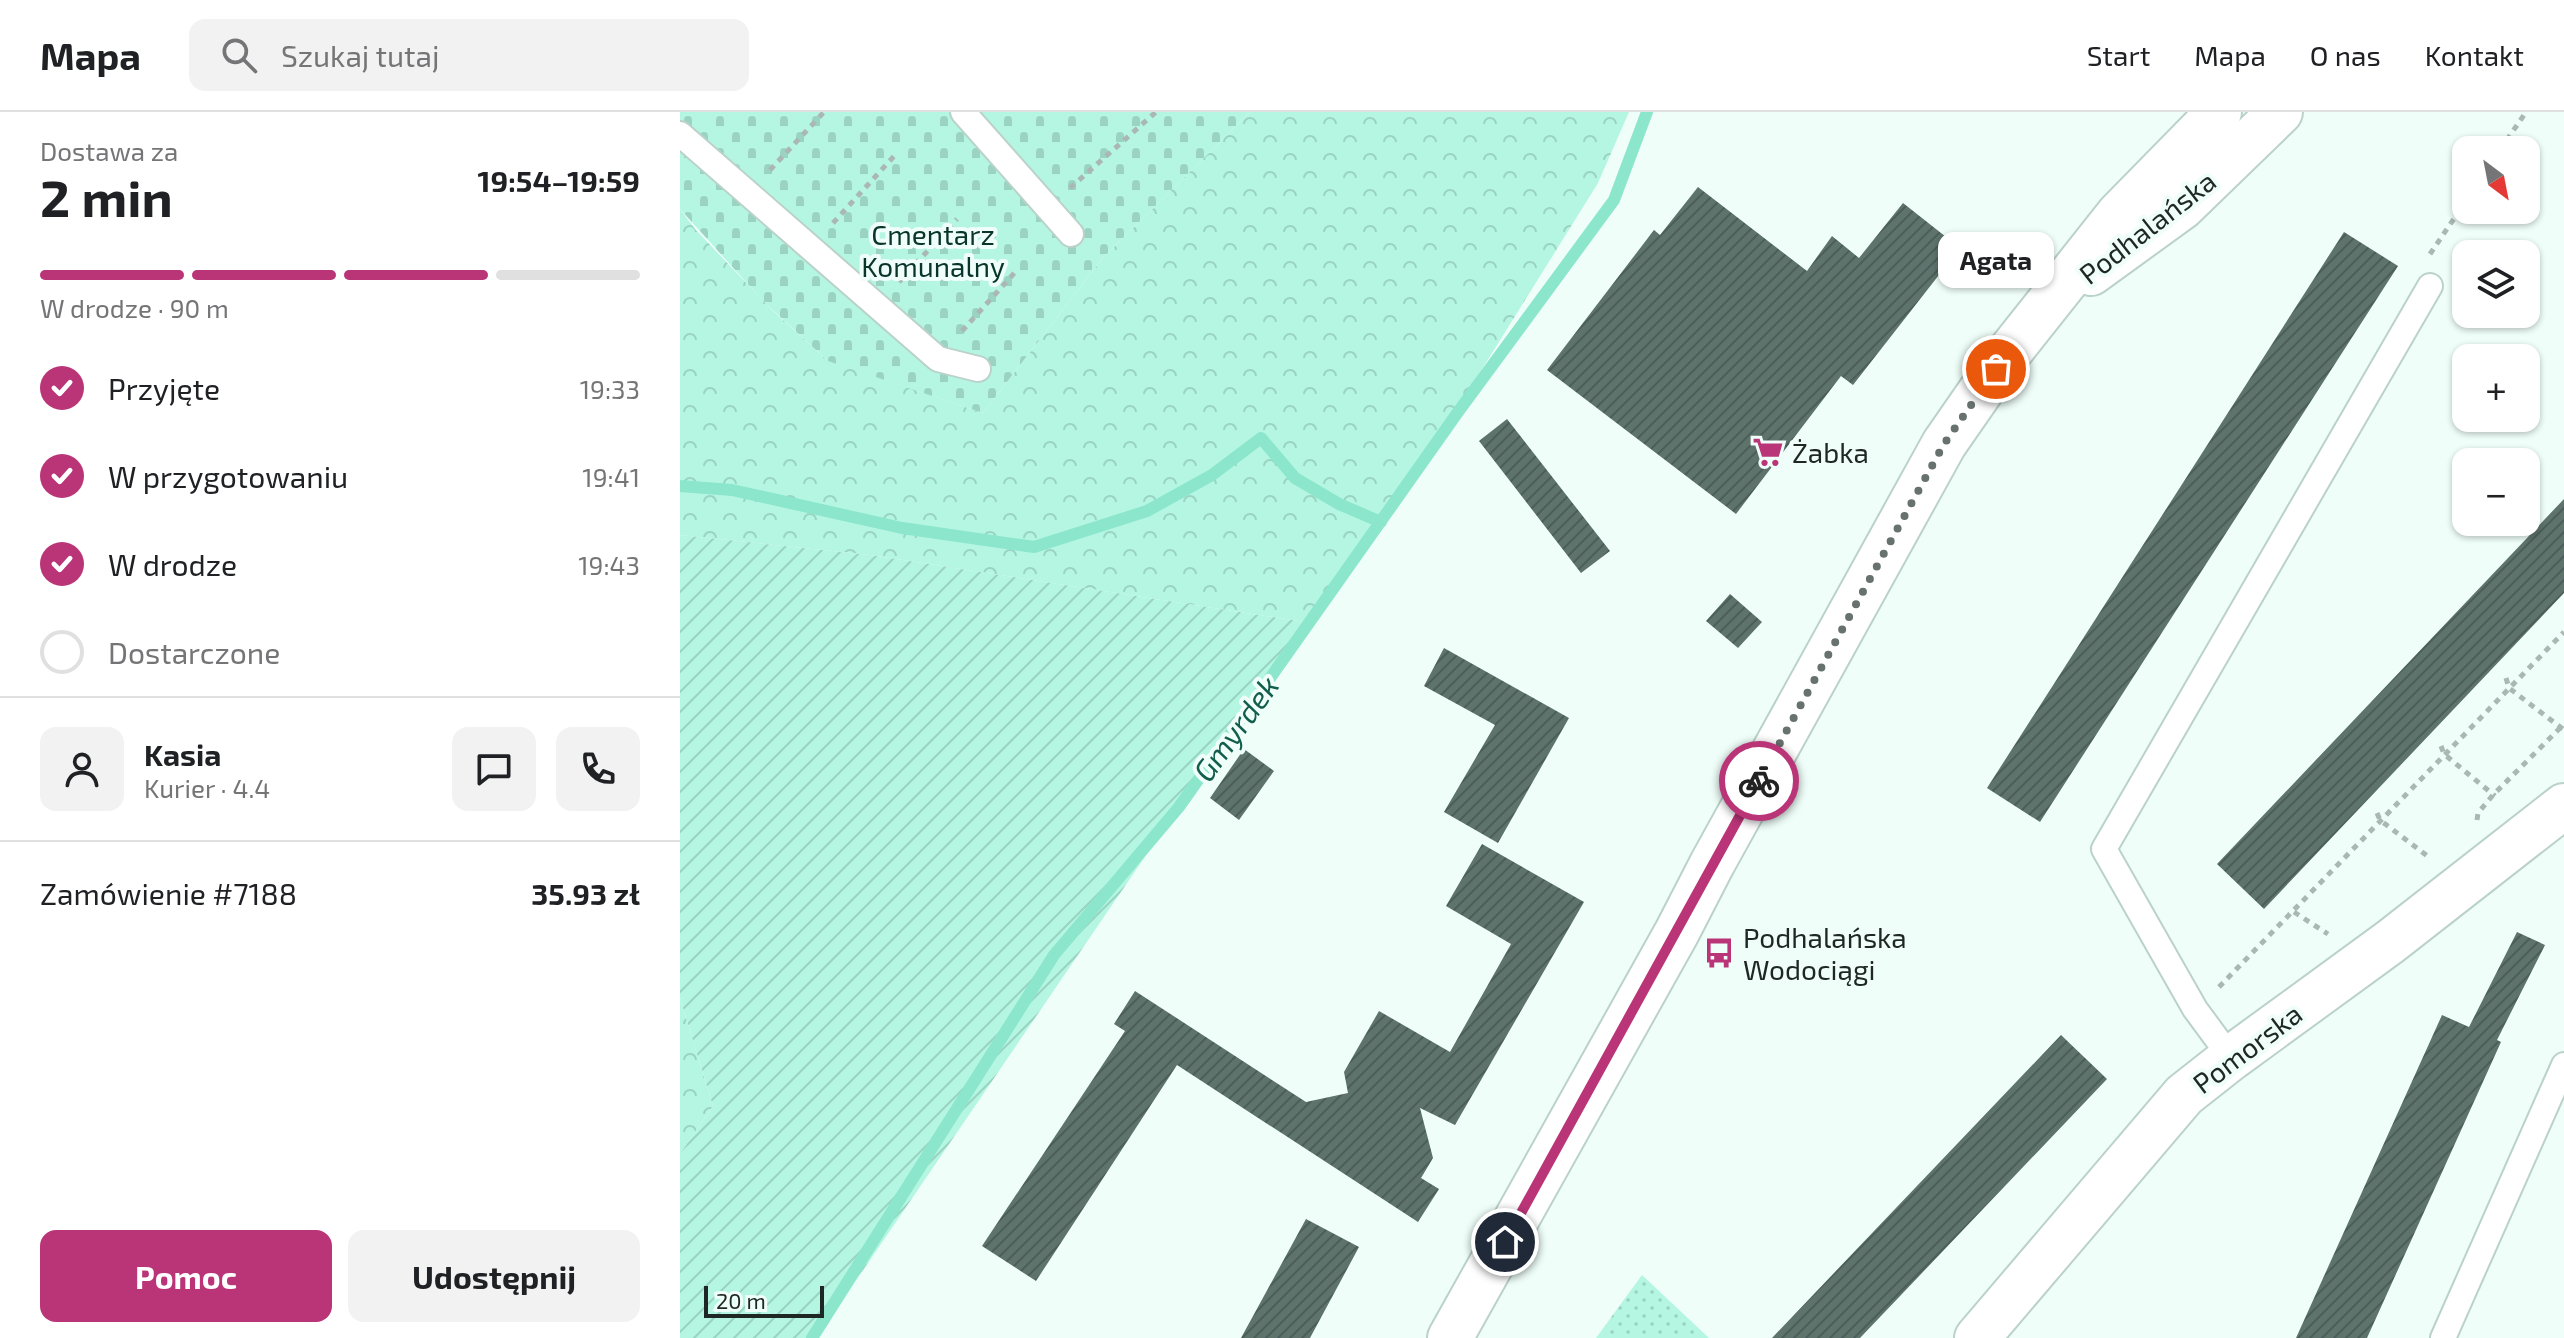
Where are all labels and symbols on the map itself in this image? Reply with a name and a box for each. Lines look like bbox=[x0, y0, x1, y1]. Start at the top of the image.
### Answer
north arrow bbox=[2452, 136, 2540, 224]
street label: Podhalańska bbox=[2072, 163, 2222, 291]
park label: Cmentarz Komunalny bbox=[861, 217, 1005, 283]
callout: Agata bbox=[1938, 233, 2054, 289]
pin bbox=[1962, 335, 2030, 403]
supermarket icon: Żabka bbox=[1751, 435, 1785, 469]
place label: Żabka bbox=[1792, 435, 1869, 469]
water label: Gmyrdek bbox=[1185, 668, 1286, 788]
courier bbox=[1719, 741, 1799, 821]
place label: Podhalańska Wodociągi bbox=[1743, 920, 1907, 986]
bus stop icon: Podhalańska Wodociągi bbox=[1702, 936, 1736, 970]
street label: Pomorska bbox=[2186, 996, 2308, 1100]
pin bbox=[1471, 1208, 1539, 1276]
scale bar bbox=[704, 1282, 824, 1318]

